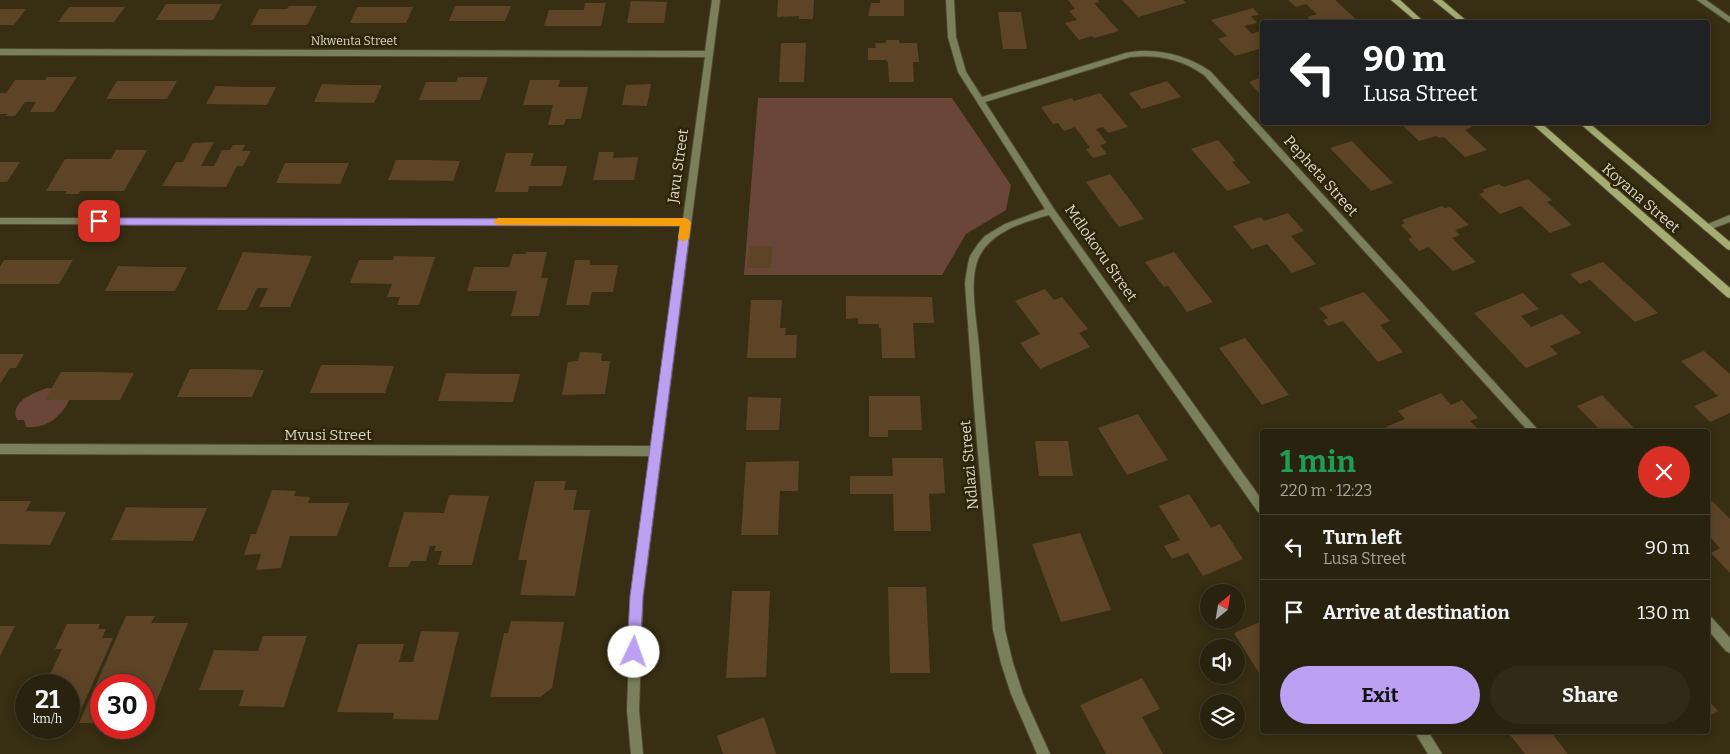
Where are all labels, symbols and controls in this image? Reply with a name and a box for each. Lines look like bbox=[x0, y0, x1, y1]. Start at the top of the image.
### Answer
street label: Nkwenta Street bbox=[311, 34, 398, 48]
text: 90 m bbox=[1363, 38, 1446, 80]
icon: left bbox=[1280, 40, 1345, 105]
text: Lusa Street bbox=[1363, 80, 1478, 107]
street label: Javu Street bbox=[664, 127, 692, 205]
street label: Pepheta Street bbox=[1280, 132, 1362, 220]
street label: Koyana Street bbox=[1598, 159, 1684, 237]
pin bbox=[78, 200, 120, 242]
street label: Mdlokovu Street bbox=[1061, 201, 1141, 305]
icon: arrive bbox=[85, 207, 113, 235]
street label: Ndlazi Street bbox=[956, 419, 982, 511]
street label: Mvusi Street bbox=[284, 426, 372, 444]
text: 1 min bbox=[1280, 444, 1356, 480]
button: close bbox=[1638, 446, 1690, 498]
text: 220 m · 12:23 bbox=[1280, 481, 1372, 500]
text: Turn left bbox=[1323, 526, 1402, 549]
icon: left bbox=[1280, 533, 1308, 561]
text: 90 m bbox=[1645, 536, 1690, 559]
text: Lusa Street bbox=[1323, 549, 1406, 568]
north arrow bbox=[1200, 584, 1245, 629]
map controls bbox=[1200, 584, 1245, 739]
icon: arrive bbox=[1280, 598, 1308, 626]
text: Arrive at destination bbox=[1323, 601, 1510, 624]
text: 130 m bbox=[1637, 601, 1690, 624]
position arrow bbox=[607, 625, 659, 677]
button: sound bbox=[1200, 639, 1245, 684]
button: Exit bbox=[1280, 666, 1480, 724]
button: Share bbox=[1490, 666, 1690, 724]
speed limit sign: 30 bbox=[90, 674, 155, 739]
text: 21 bbox=[35, 685, 60, 715]
button: layers bbox=[1200, 694, 1245, 739]
text: km/h bbox=[33, 712, 62, 726]

